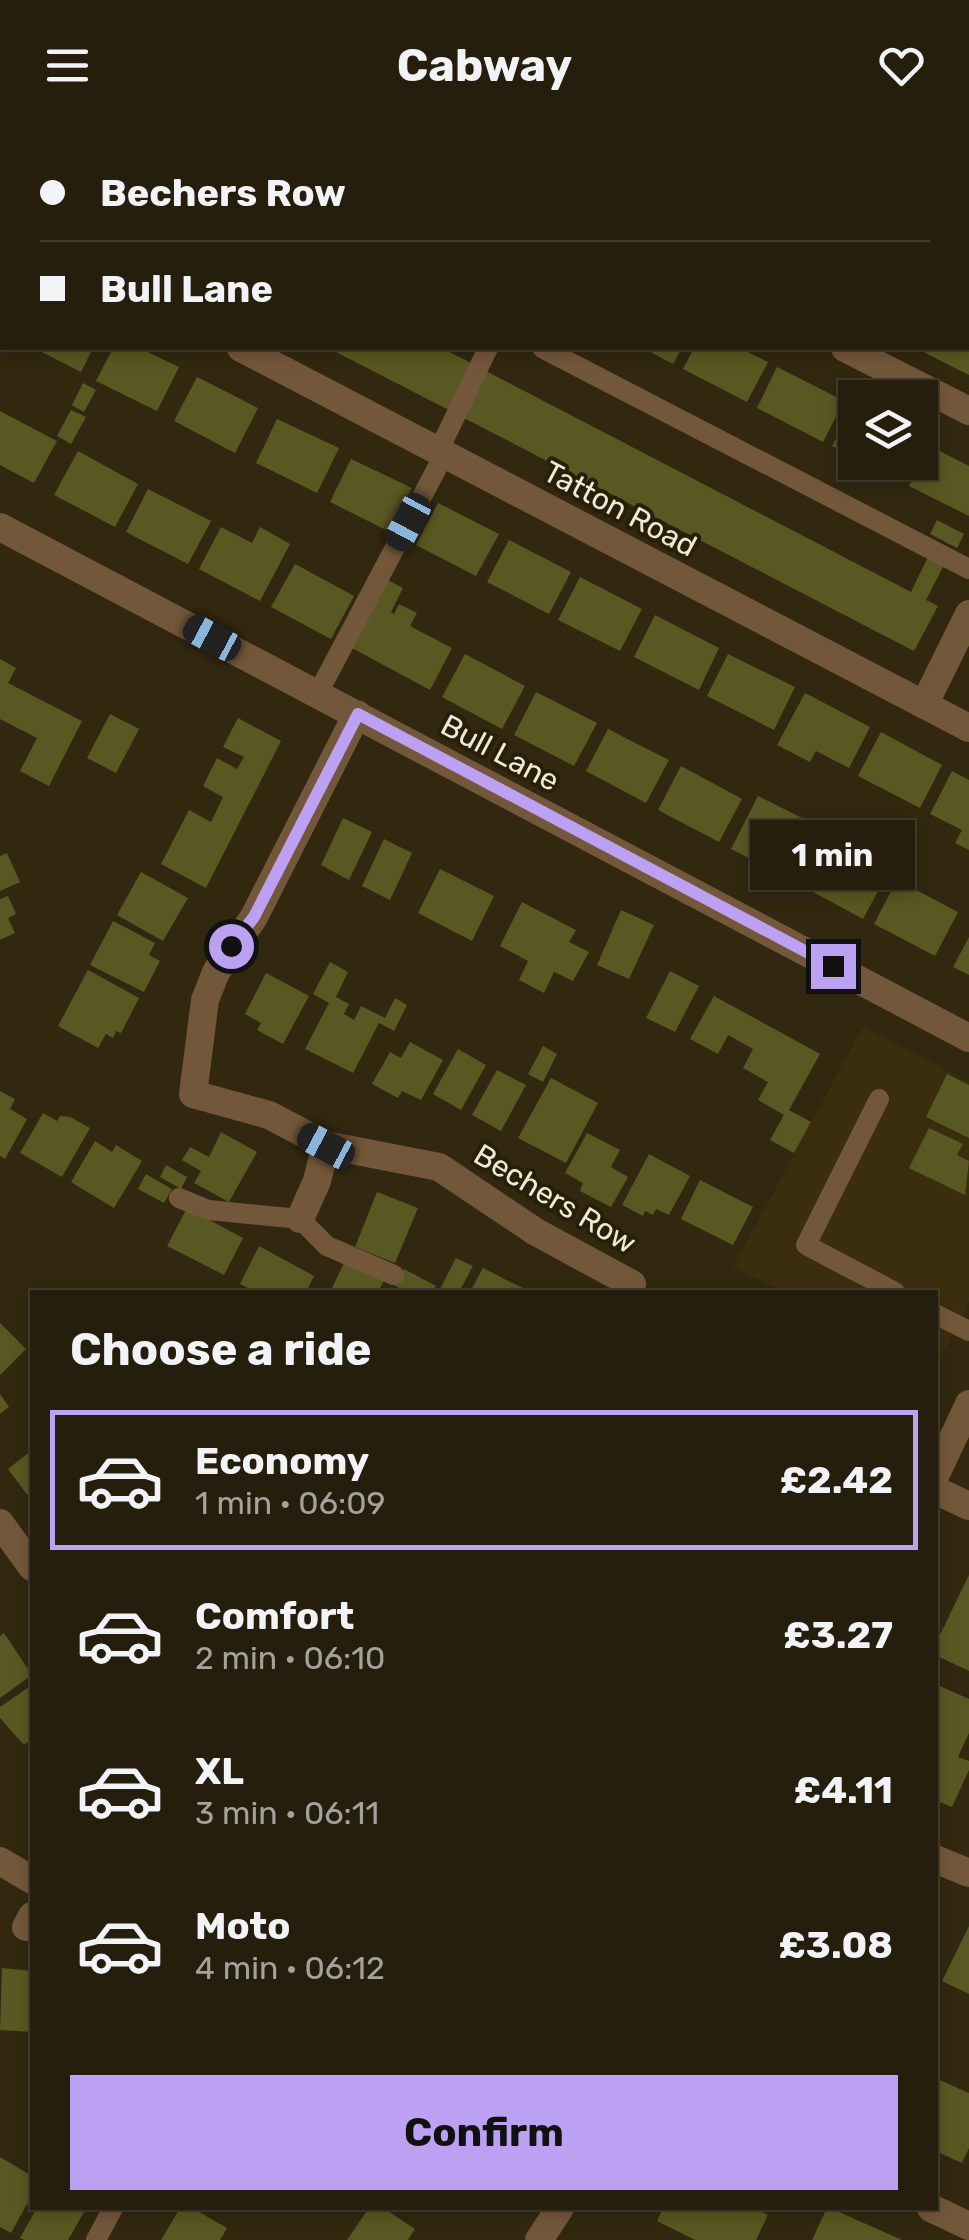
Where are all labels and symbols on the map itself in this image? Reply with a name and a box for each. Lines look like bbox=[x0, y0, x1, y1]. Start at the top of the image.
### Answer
street label: Tatton Road bbox=[537, 454, 703, 564]
car bbox=[381, 488, 435, 556]
car bbox=[178, 611, 246, 665]
street label: Bull Lane bbox=[435, 707, 565, 799]
callout: 1 min bbox=[750, 821, 916, 891]
route start bbox=[209, 924, 254, 969]
route end bbox=[811, 944, 856, 989]
car bbox=[292, 1119, 360, 1173]
street label: Bechers Row bbox=[467, 1136, 643, 1262]

